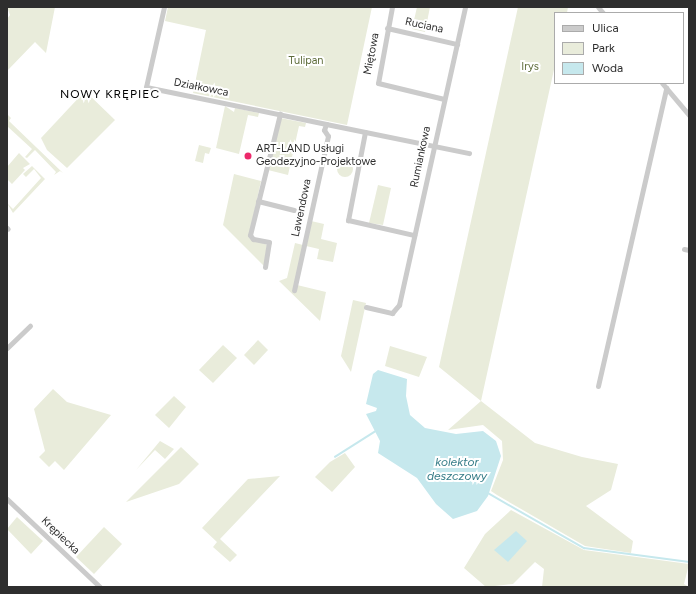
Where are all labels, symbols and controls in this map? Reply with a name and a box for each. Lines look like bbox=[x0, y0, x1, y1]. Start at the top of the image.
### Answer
legend bbox=[554, 12, 684, 84]
street label: Ruciana bbox=[404, 16, 444, 36]
text: Ulica bbox=[592, 21, 619, 35]
street label: Miętowa bbox=[361, 32, 383, 76]
text: Park bbox=[592, 41, 615, 55]
park label: Tulipan bbox=[289, 54, 323, 68]
park label: Irys bbox=[521, 60, 539, 74]
text: Woda bbox=[592, 61, 623, 75]
street label: Działkowca bbox=[172, 76, 230, 100]
district label: NOWY KRĘPIEC bbox=[60, 88, 160, 102]
street label: Rumiankowa bbox=[408, 125, 434, 189]
place label: ART-LAND Usługi Geodezyjno-Projektowe bbox=[256, 143, 376, 169]
marker: ART-LAND Usługi Geodezyjno-Projektowe bbox=[243, 151, 253, 161]
street label: Lawendowa bbox=[289, 178, 315, 238]
water label: kolektor deszczowy bbox=[427, 456, 487, 484]
street label: Krępiecka bbox=[38, 514, 82, 558]

